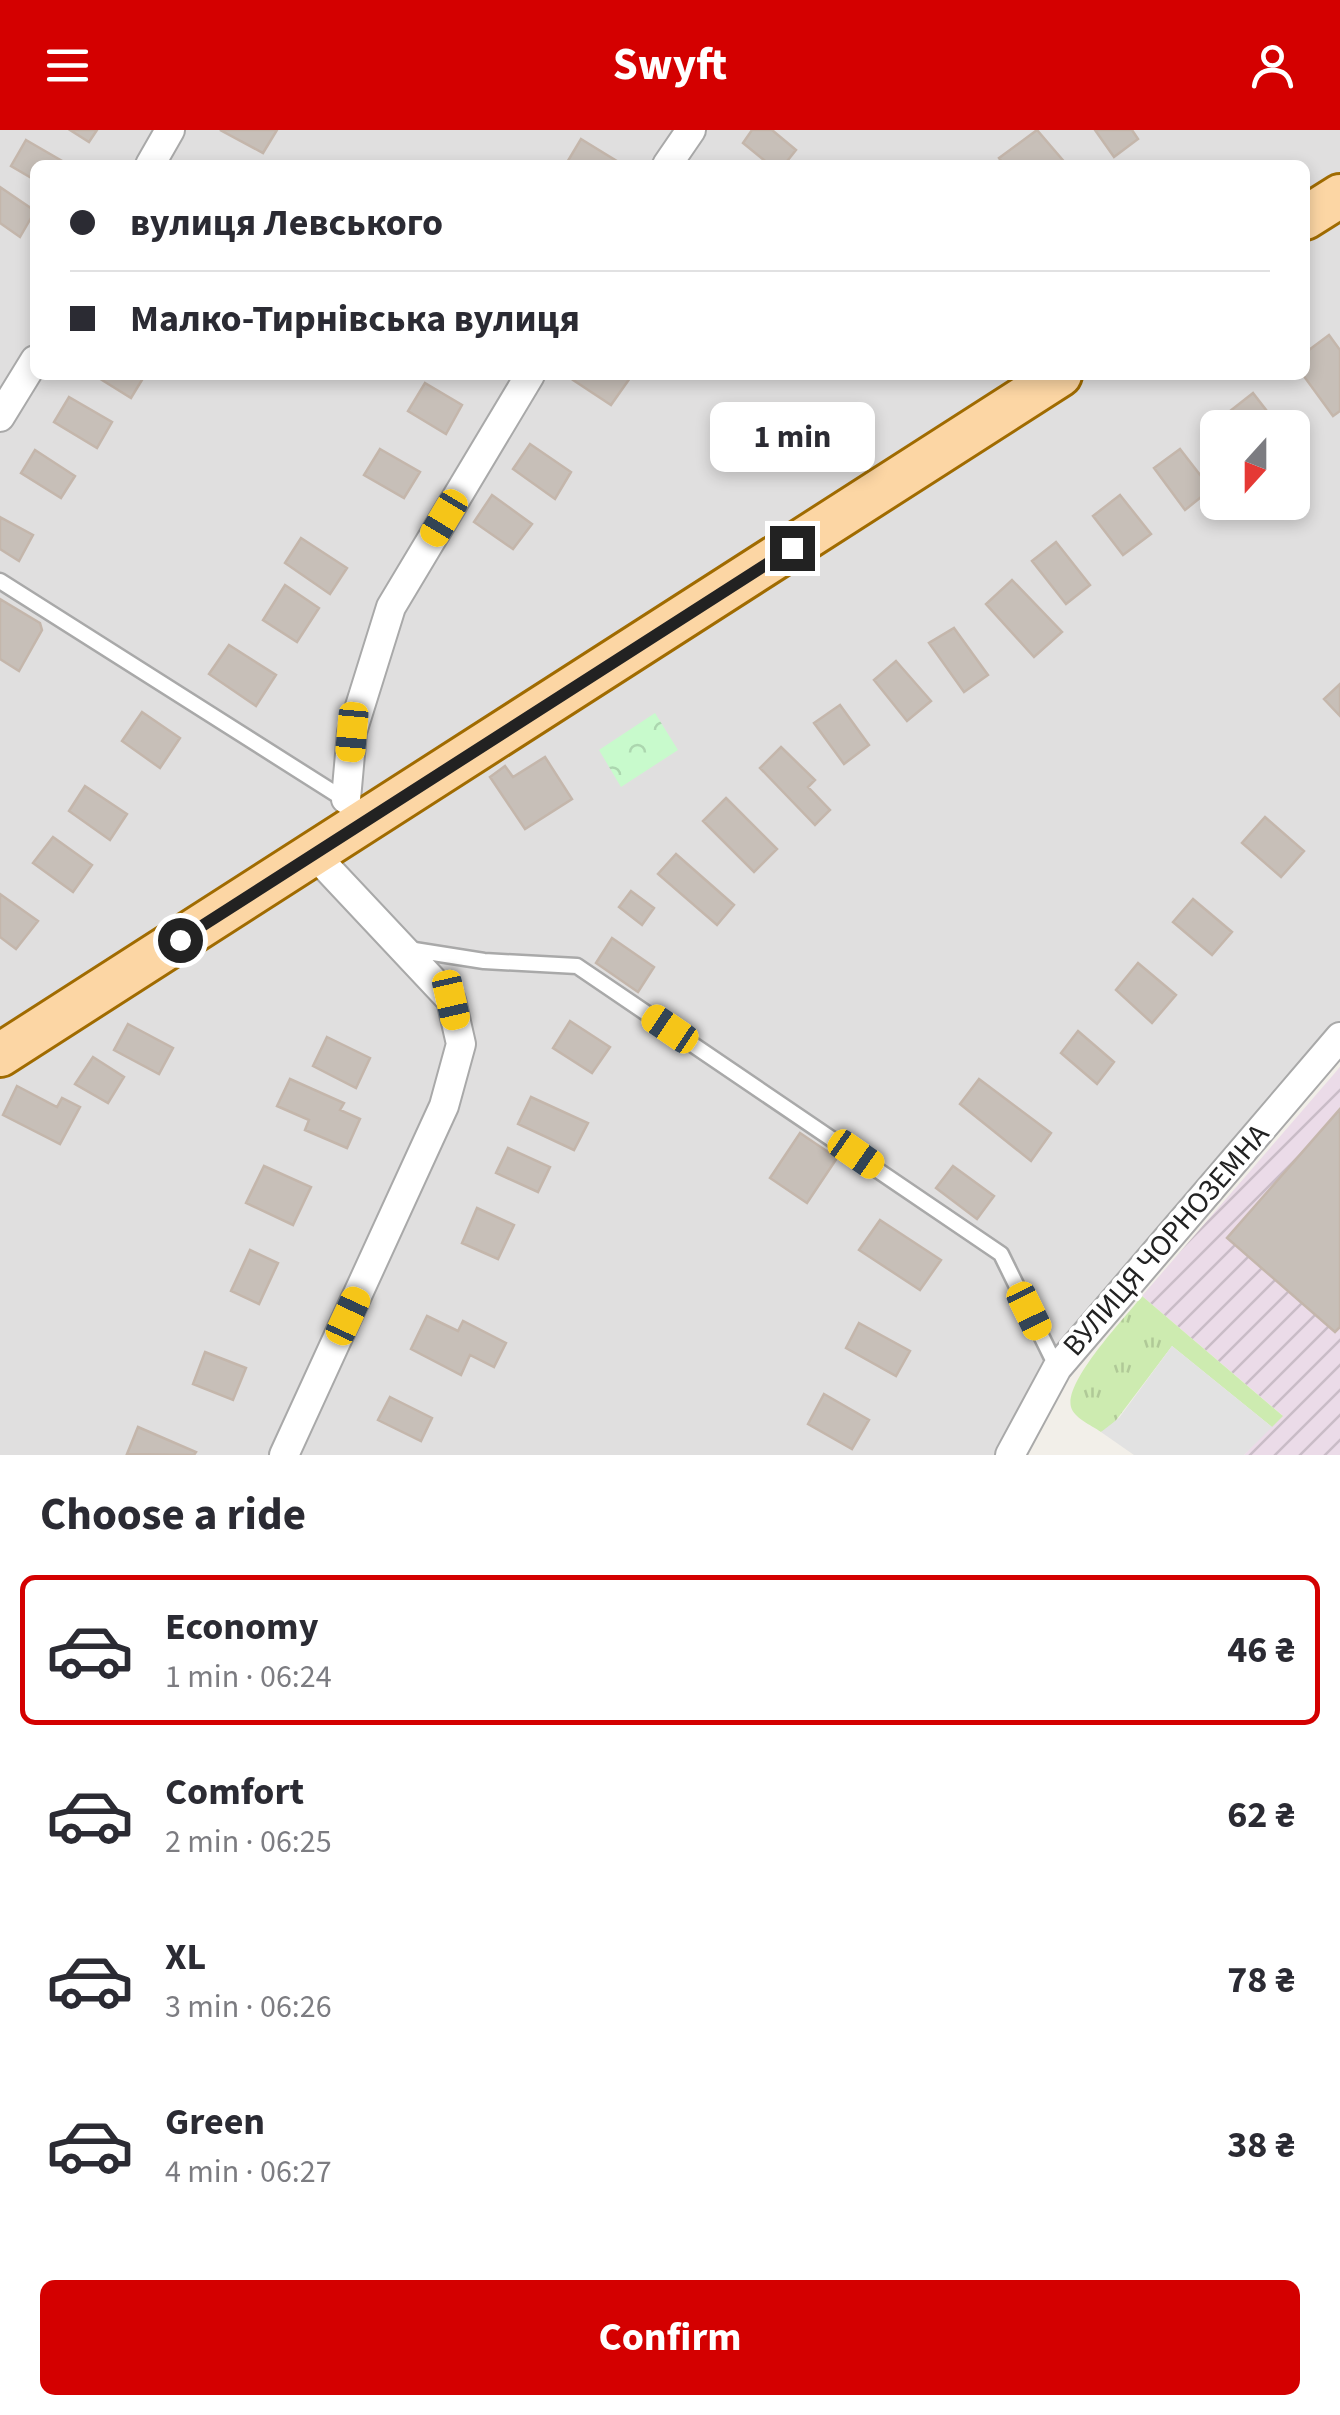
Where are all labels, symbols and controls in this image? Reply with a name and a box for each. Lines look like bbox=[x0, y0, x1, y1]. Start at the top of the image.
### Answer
text: Swyft bbox=[613, 33, 727, 97]
icon: menu bbox=[40, 38, 95, 93]
icon: person bbox=[1245, 38, 1300, 93]
text: вулиця Левського bbox=[130, 196, 443, 250]
text: Малко-Тирнівська вулиця bbox=[130, 292, 580, 346]
callout: 1 min bbox=[710, 403, 874, 473]
north arrow bbox=[1200, 410, 1310, 520]
map controls bbox=[1200, 410, 1310, 520]
text: 1 min bbox=[754, 414, 831, 460]
car bbox=[416, 485, 472, 551]
route end bbox=[770, 526, 815, 571]
car bbox=[334, 701, 370, 763]
route start bbox=[158, 918, 203, 963]
car bbox=[430, 967, 472, 1033]
car bbox=[637, 1000, 703, 1058]
street label: ВУЛИЦЯ ЧОРНОЗЕМНА bbox=[1053, 1114, 1280, 1366]
car bbox=[823, 1125, 889, 1183]
car bbox=[1002, 1277, 1056, 1345]
car bbox=[322, 1282, 374, 1350]
text: Choose a ride bbox=[40, 1483, 306, 1547]
text: Economy bbox=[165, 1600, 318, 1654]
icon: car bbox=[45, 1605, 135, 1695]
text: 46 ₴ bbox=[1227, 1623, 1295, 1677]
text: 1 min · 06:24 bbox=[165, 1654, 332, 1700]
text: Comfort bbox=[165, 1765, 304, 1819]
icon: car bbox=[45, 1770, 135, 1860]
text: 62 ₴ bbox=[1227, 1788, 1295, 1842]
text: 2 min · 06:25 bbox=[165, 1819, 332, 1865]
text: XL bbox=[165, 1930, 206, 1984]
icon: car bbox=[45, 1935, 135, 2025]
text: 78 ₴ bbox=[1227, 1953, 1295, 2007]
text: 3 min · 06:26 bbox=[165, 1984, 332, 2030]
text: Green bbox=[165, 2095, 265, 2149]
icon: car bbox=[45, 2100, 135, 2190]
text: 38 ₴ bbox=[1227, 2118, 1295, 2172]
text: 4 min · 06:27 bbox=[165, 2149, 332, 2195]
button: Confirm bbox=[40, 2280, 1300, 2395]

